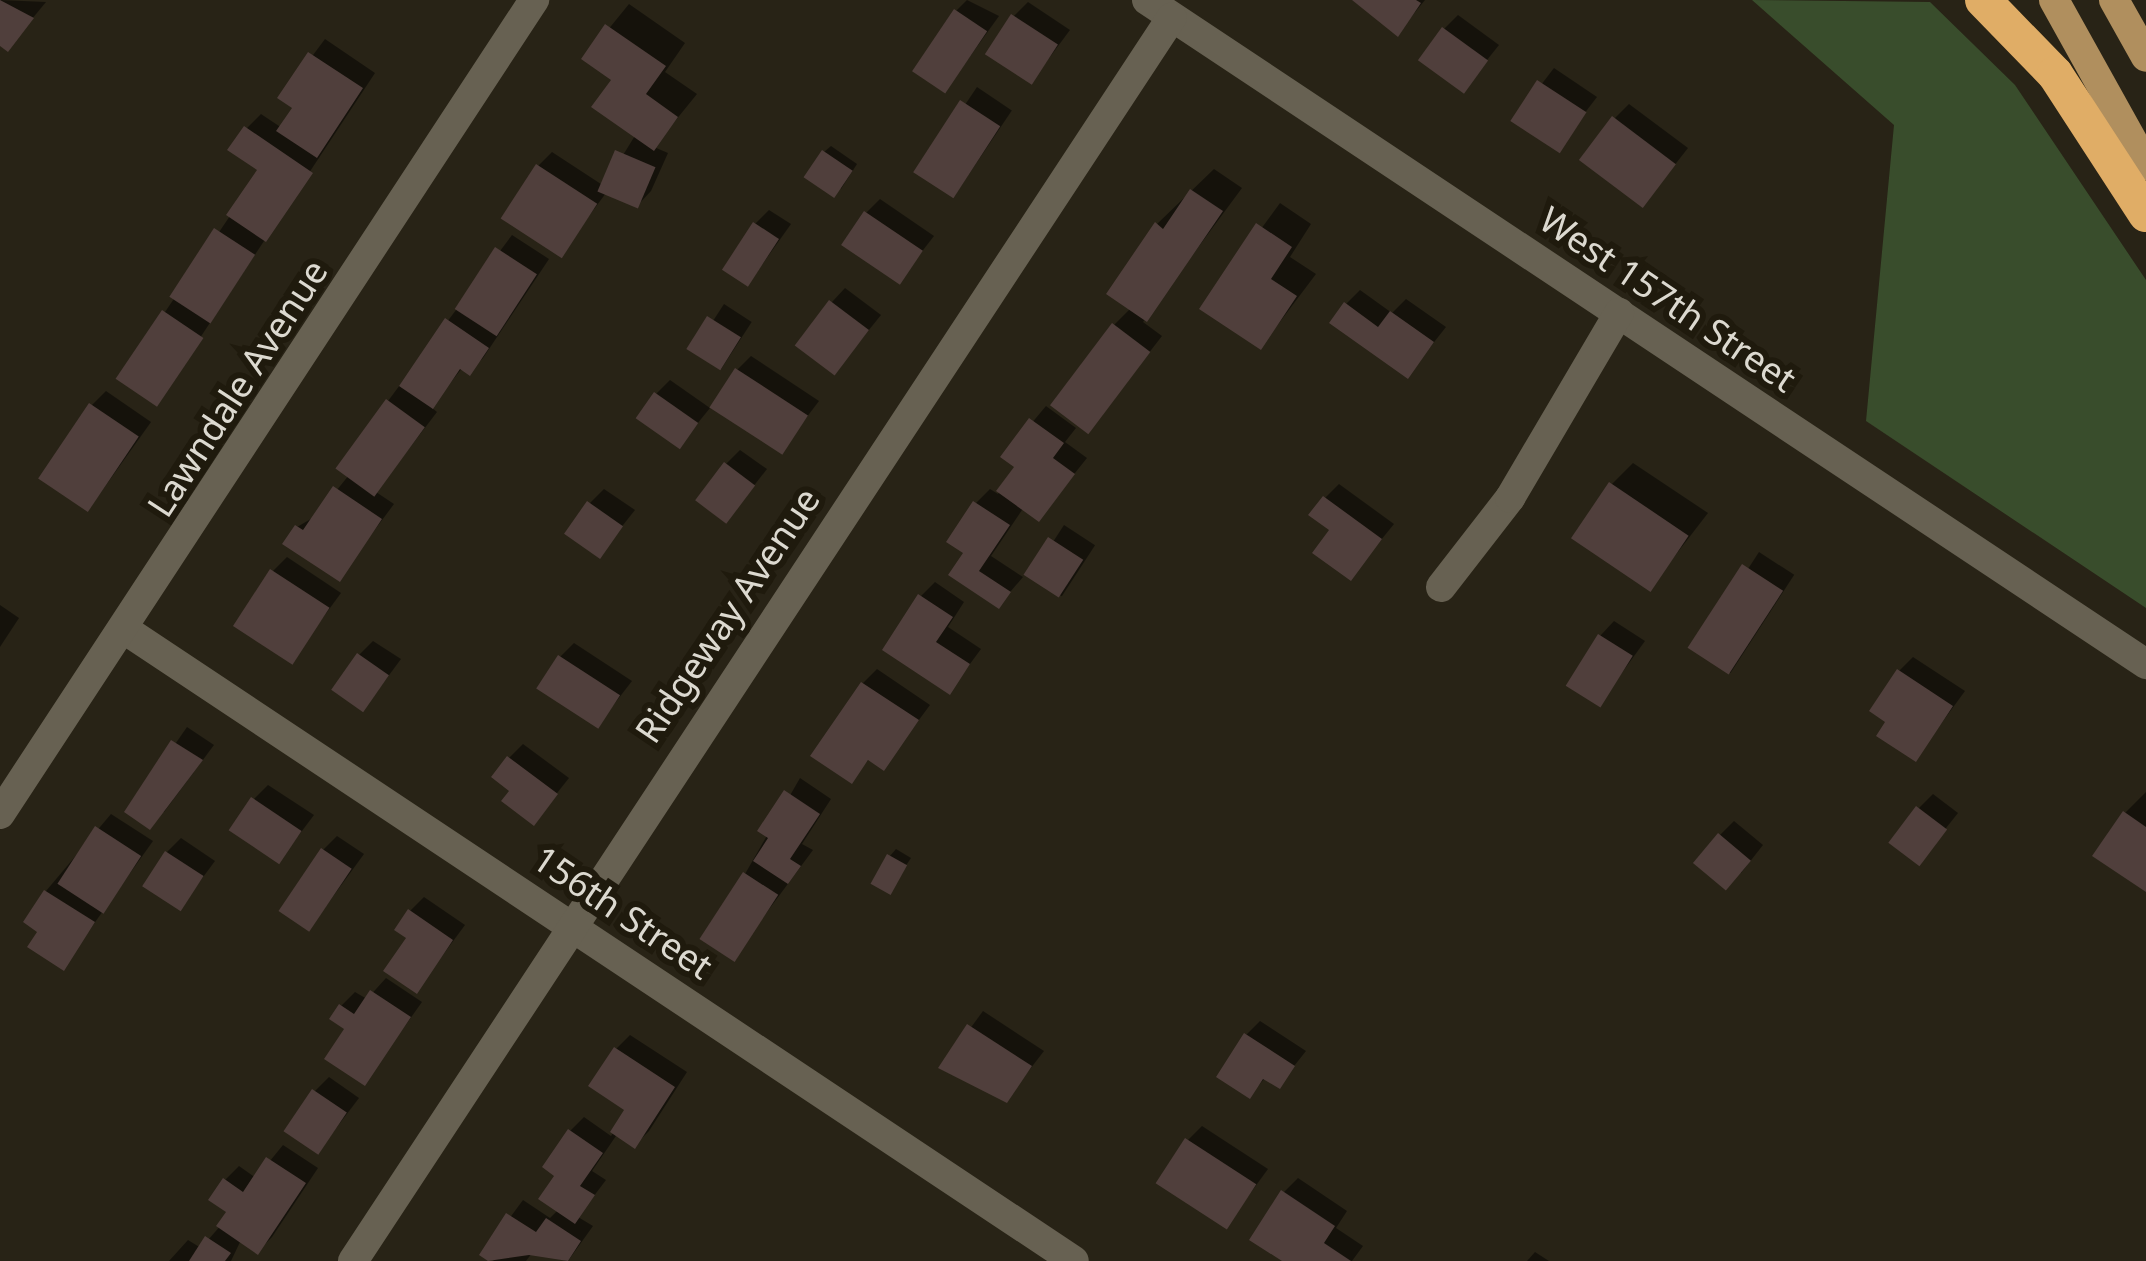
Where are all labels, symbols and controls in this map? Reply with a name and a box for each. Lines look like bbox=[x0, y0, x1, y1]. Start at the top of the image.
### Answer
street label: West 157th Street bbox=[1532, 197, 1804, 401]
street label: Lawndale Avenue bbox=[138, 252, 336, 524]
street label: Ridgeway Avenue bbox=[626, 479, 828, 751]
street label: 156th Street bbox=[525, 836, 721, 988]

